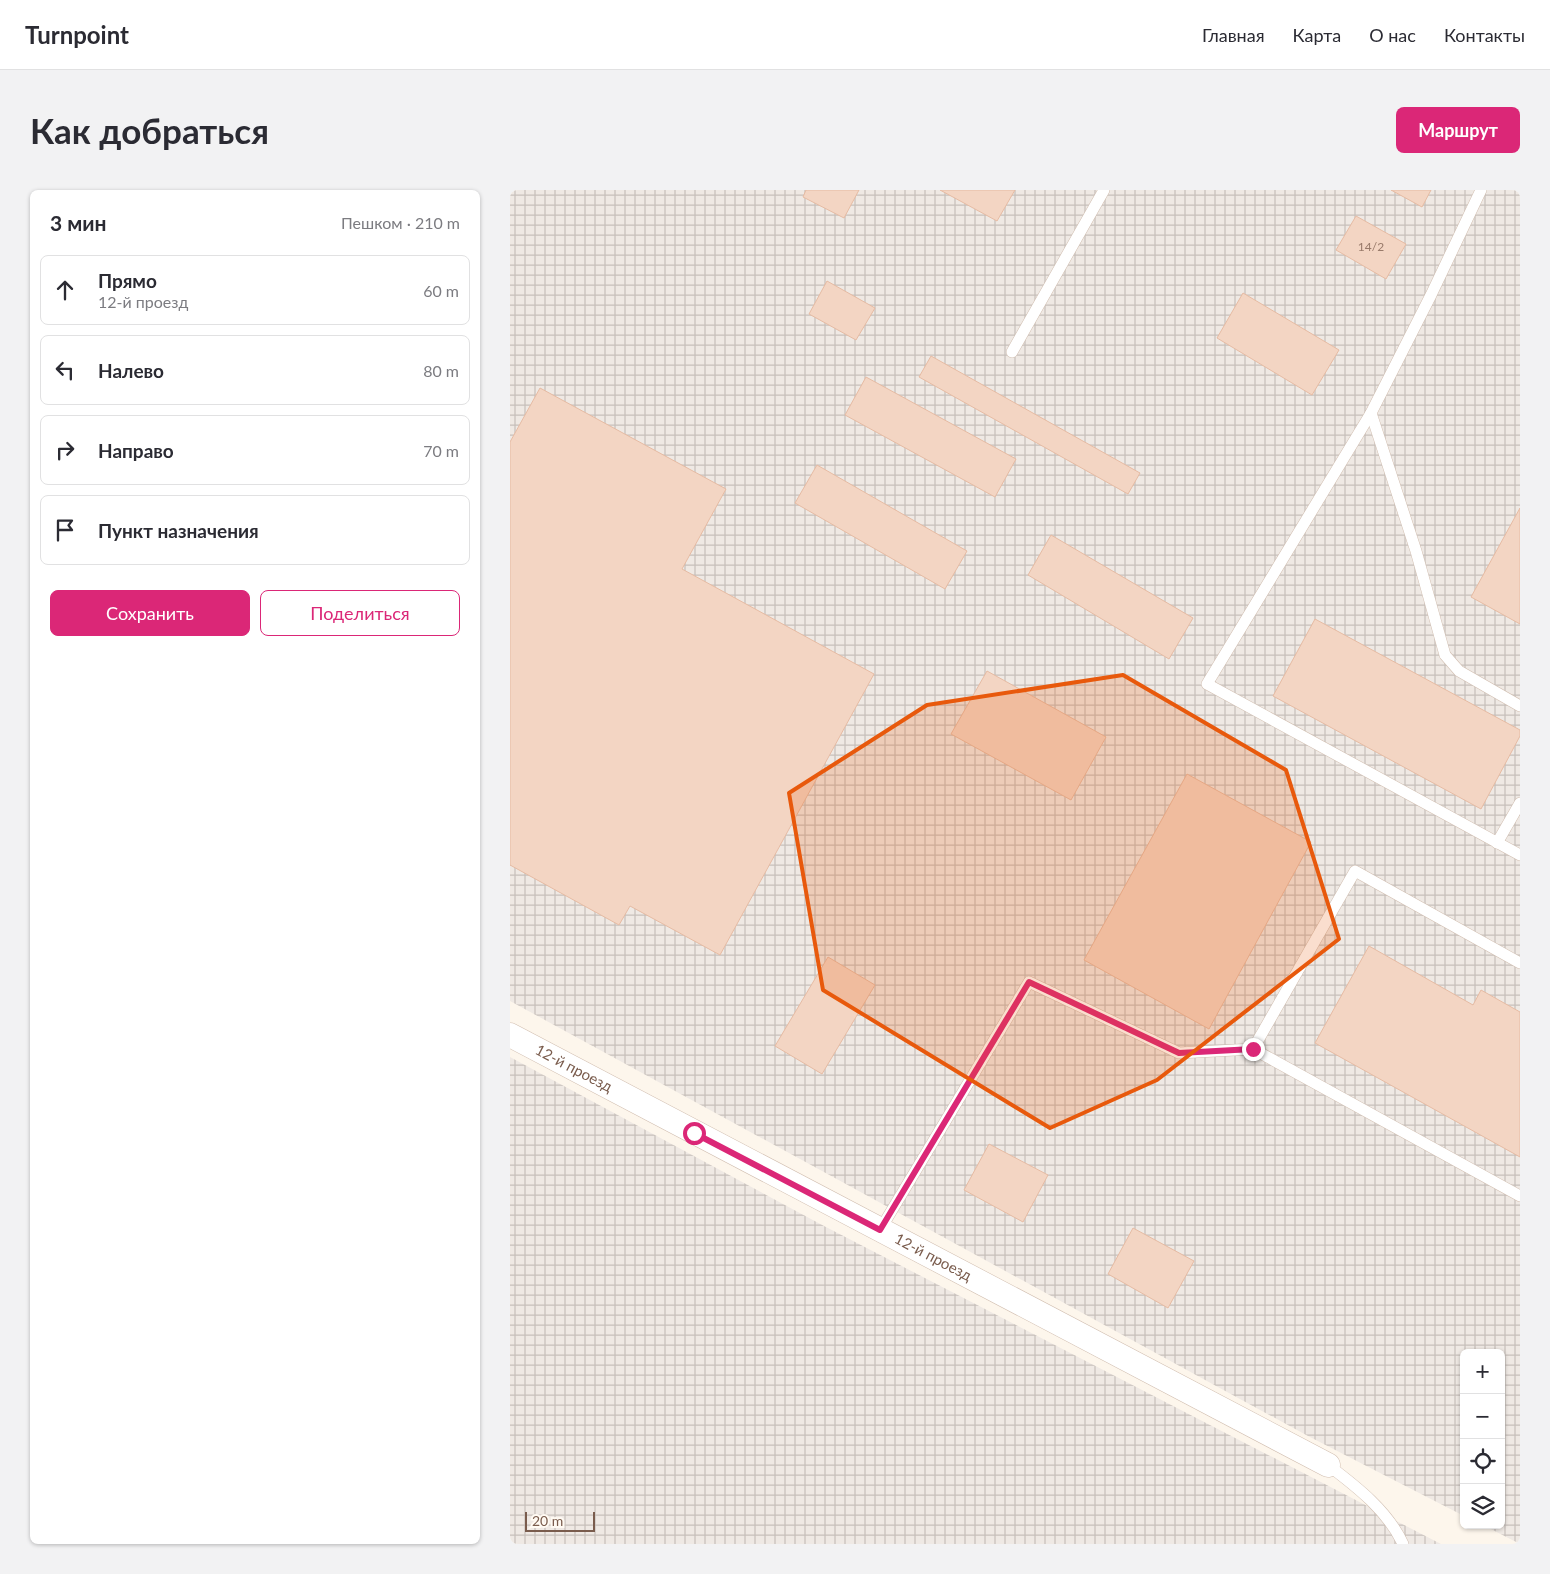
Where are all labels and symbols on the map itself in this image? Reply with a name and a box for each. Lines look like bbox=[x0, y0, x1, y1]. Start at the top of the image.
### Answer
house number: 14/2 bbox=[1358, 239, 1384, 254]
route end bbox=[1242, 1038, 1265, 1061]
street label: 12-й проезд bbox=[533, 1040, 616, 1095]
route start bbox=[683, 1122, 706, 1145]
street label: 12-й проезд bbox=[892, 1229, 975, 1284]
scale bar bbox=[525, 1509, 595, 1532]

